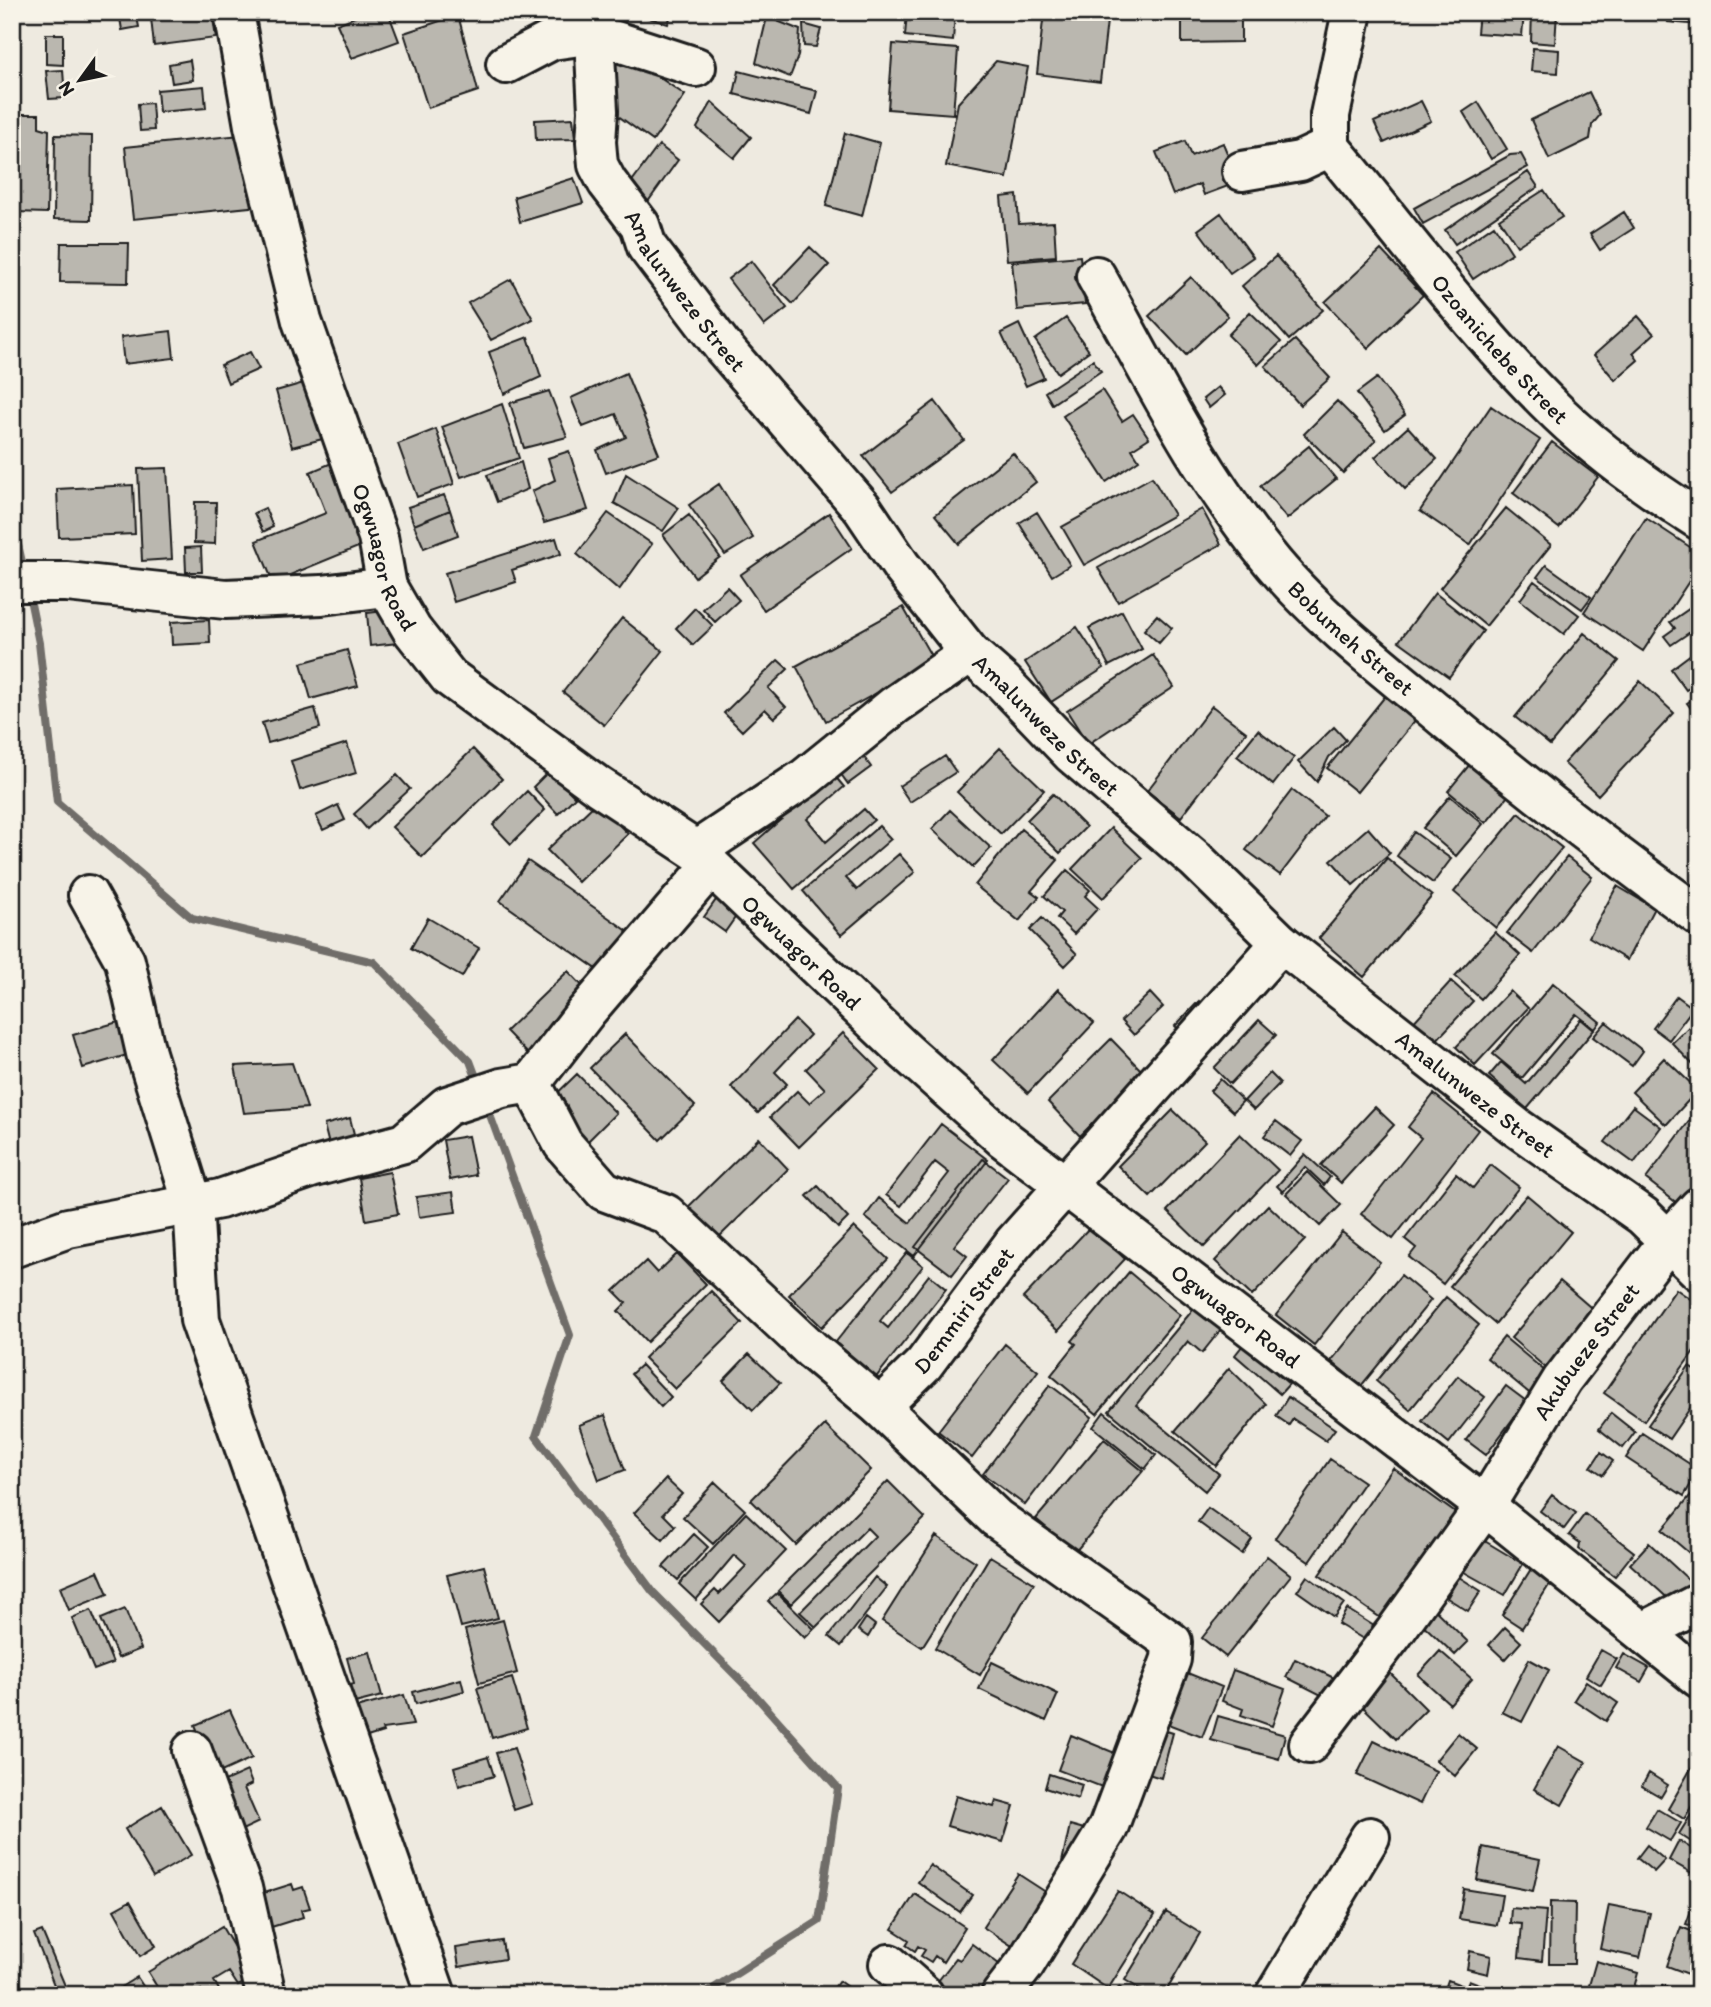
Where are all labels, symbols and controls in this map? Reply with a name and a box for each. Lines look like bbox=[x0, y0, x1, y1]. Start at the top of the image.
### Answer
north arrow bbox=[46, 46, 116, 116]
text: N bbox=[53, 77, 79, 101]
street label: Amalunweze Street bbox=[619, 204, 752, 378]
street label: Ozoanichebe Street bbox=[1425, 268, 1575, 430]
street label: Ogwuagor Road bbox=[346, 479, 423, 636]
street label: Bobumeh Street bbox=[1282, 575, 1420, 702]
street label: Amalunweze Street bbox=[967, 648, 1125, 802]
street label: Ogwuagor Road bbox=[736, 889, 867, 1016]
street label: Amalunweze Street bbox=[1390, 1024, 1561, 1164]
street label: Demmiri Street bbox=[908, 1241, 1020, 1380]
street label: Ogwuagor Road bbox=[1165, 1258, 1306, 1374]
street label: Akubueze Street bbox=[1527, 1277, 1645, 1425]

